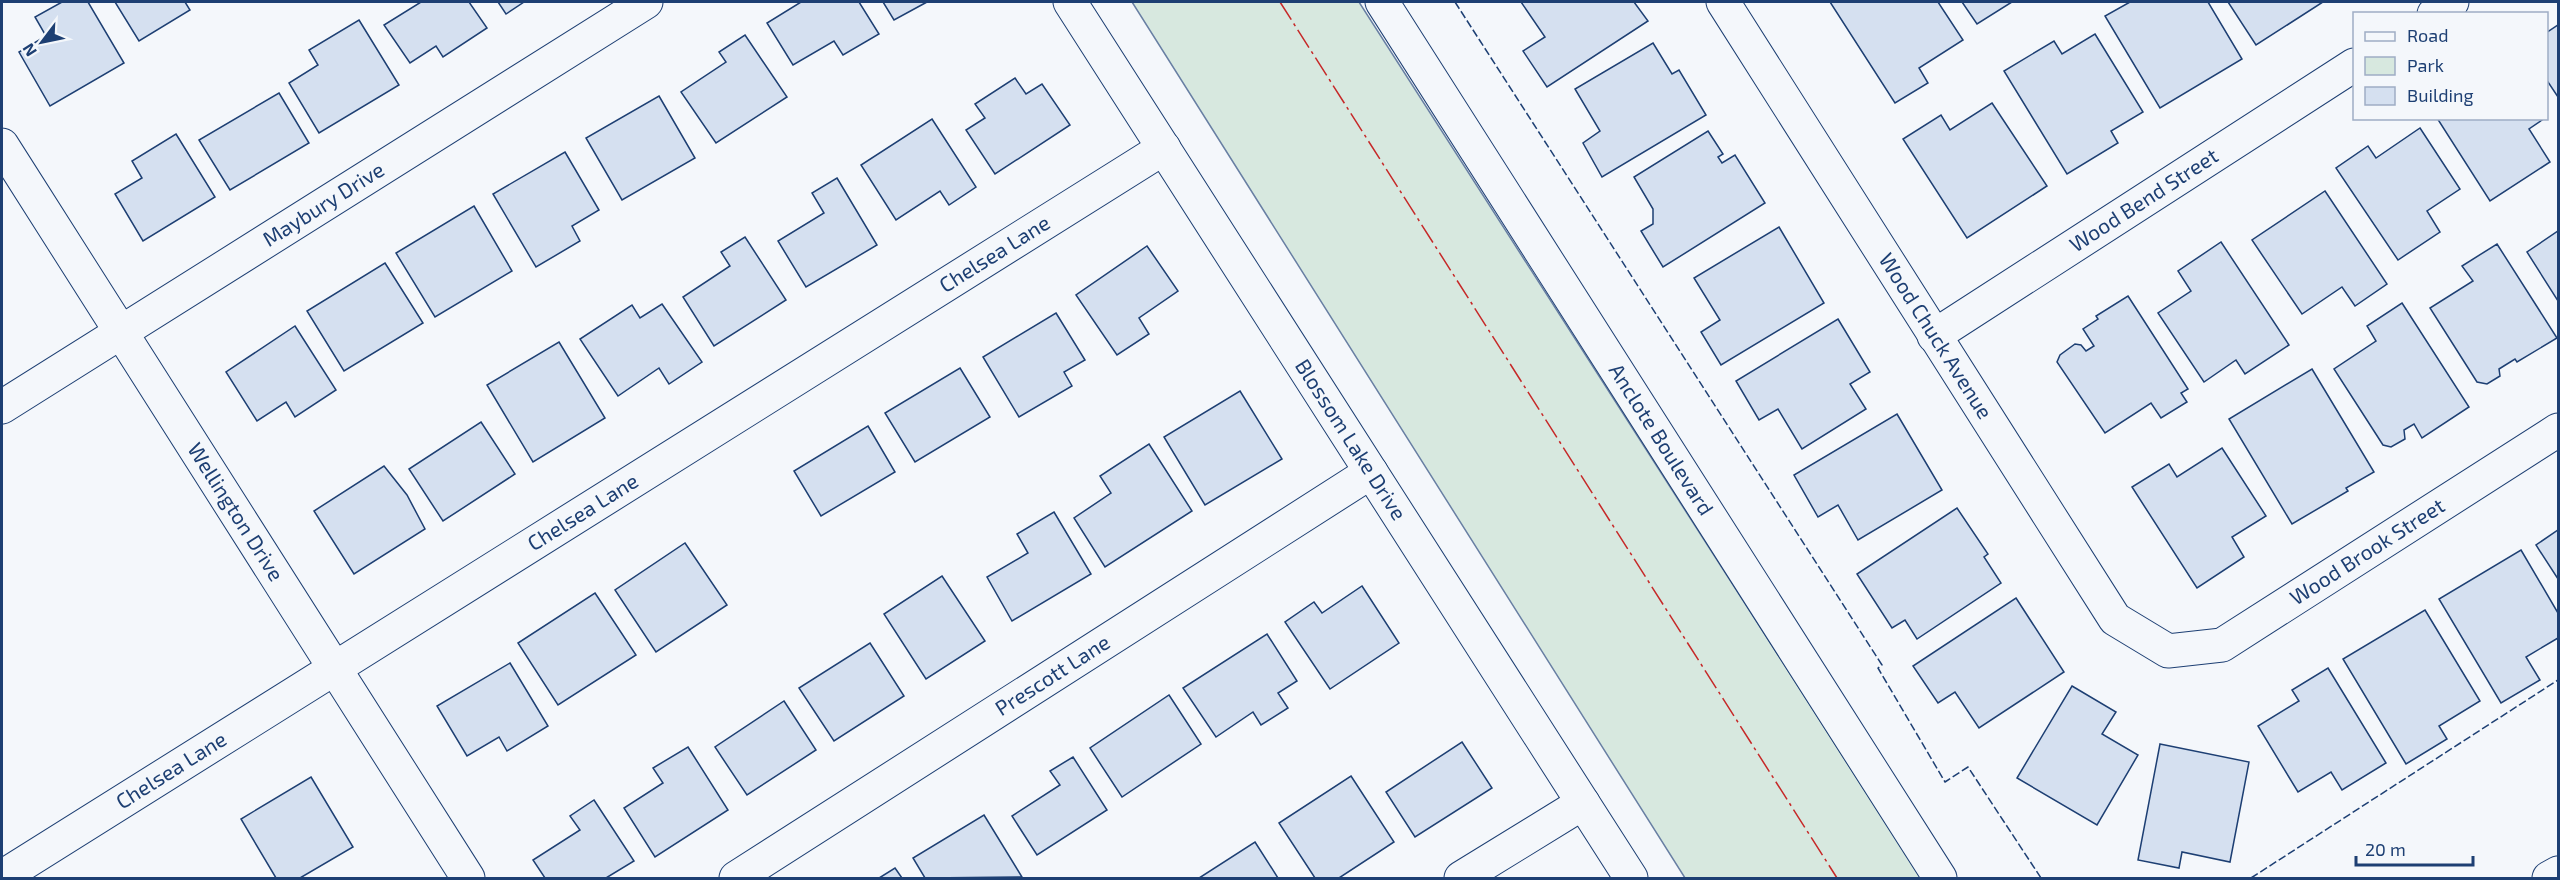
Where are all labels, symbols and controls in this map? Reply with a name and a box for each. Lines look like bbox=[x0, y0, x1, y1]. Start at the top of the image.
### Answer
north arrow bbox=[12, 12, 72, 72]
legend bbox=[2353, 12, 2548, 120]
text: Road bbox=[2407, 24, 2448, 46]
text: N bbox=[18, 40, 40, 60]
text: Park bbox=[2407, 54, 2444, 76]
text: Building bbox=[2407, 84, 2474, 106]
street label: Wood Bend Street bbox=[2064, 142, 2222, 256]
street label: Maybury Drive bbox=[258, 156, 388, 251]
street label: Chelsea Lane bbox=[934, 209, 1054, 297]
street label: Wood Chuck Avenue bbox=[1875, 248, 1999, 423]
street label: Blossom Lake Drive bbox=[1291, 354, 1412, 524]
street label: Anclote Boulevard bbox=[1605, 358, 1720, 519]
street label: Wellington Drive bbox=[183, 437, 290, 585]
street label: Chelsea Lane bbox=[522, 467, 642, 555]
street label: Wood Brook Street bbox=[2285, 492, 2449, 609]
street label: Prescott Lane bbox=[990, 628, 1114, 720]
street label: Chelsea Lane bbox=[111, 725, 231, 813]
scale bar bbox=[2356, 829, 2473, 867]
text: 20 m bbox=[2365, 838, 2406, 860]

